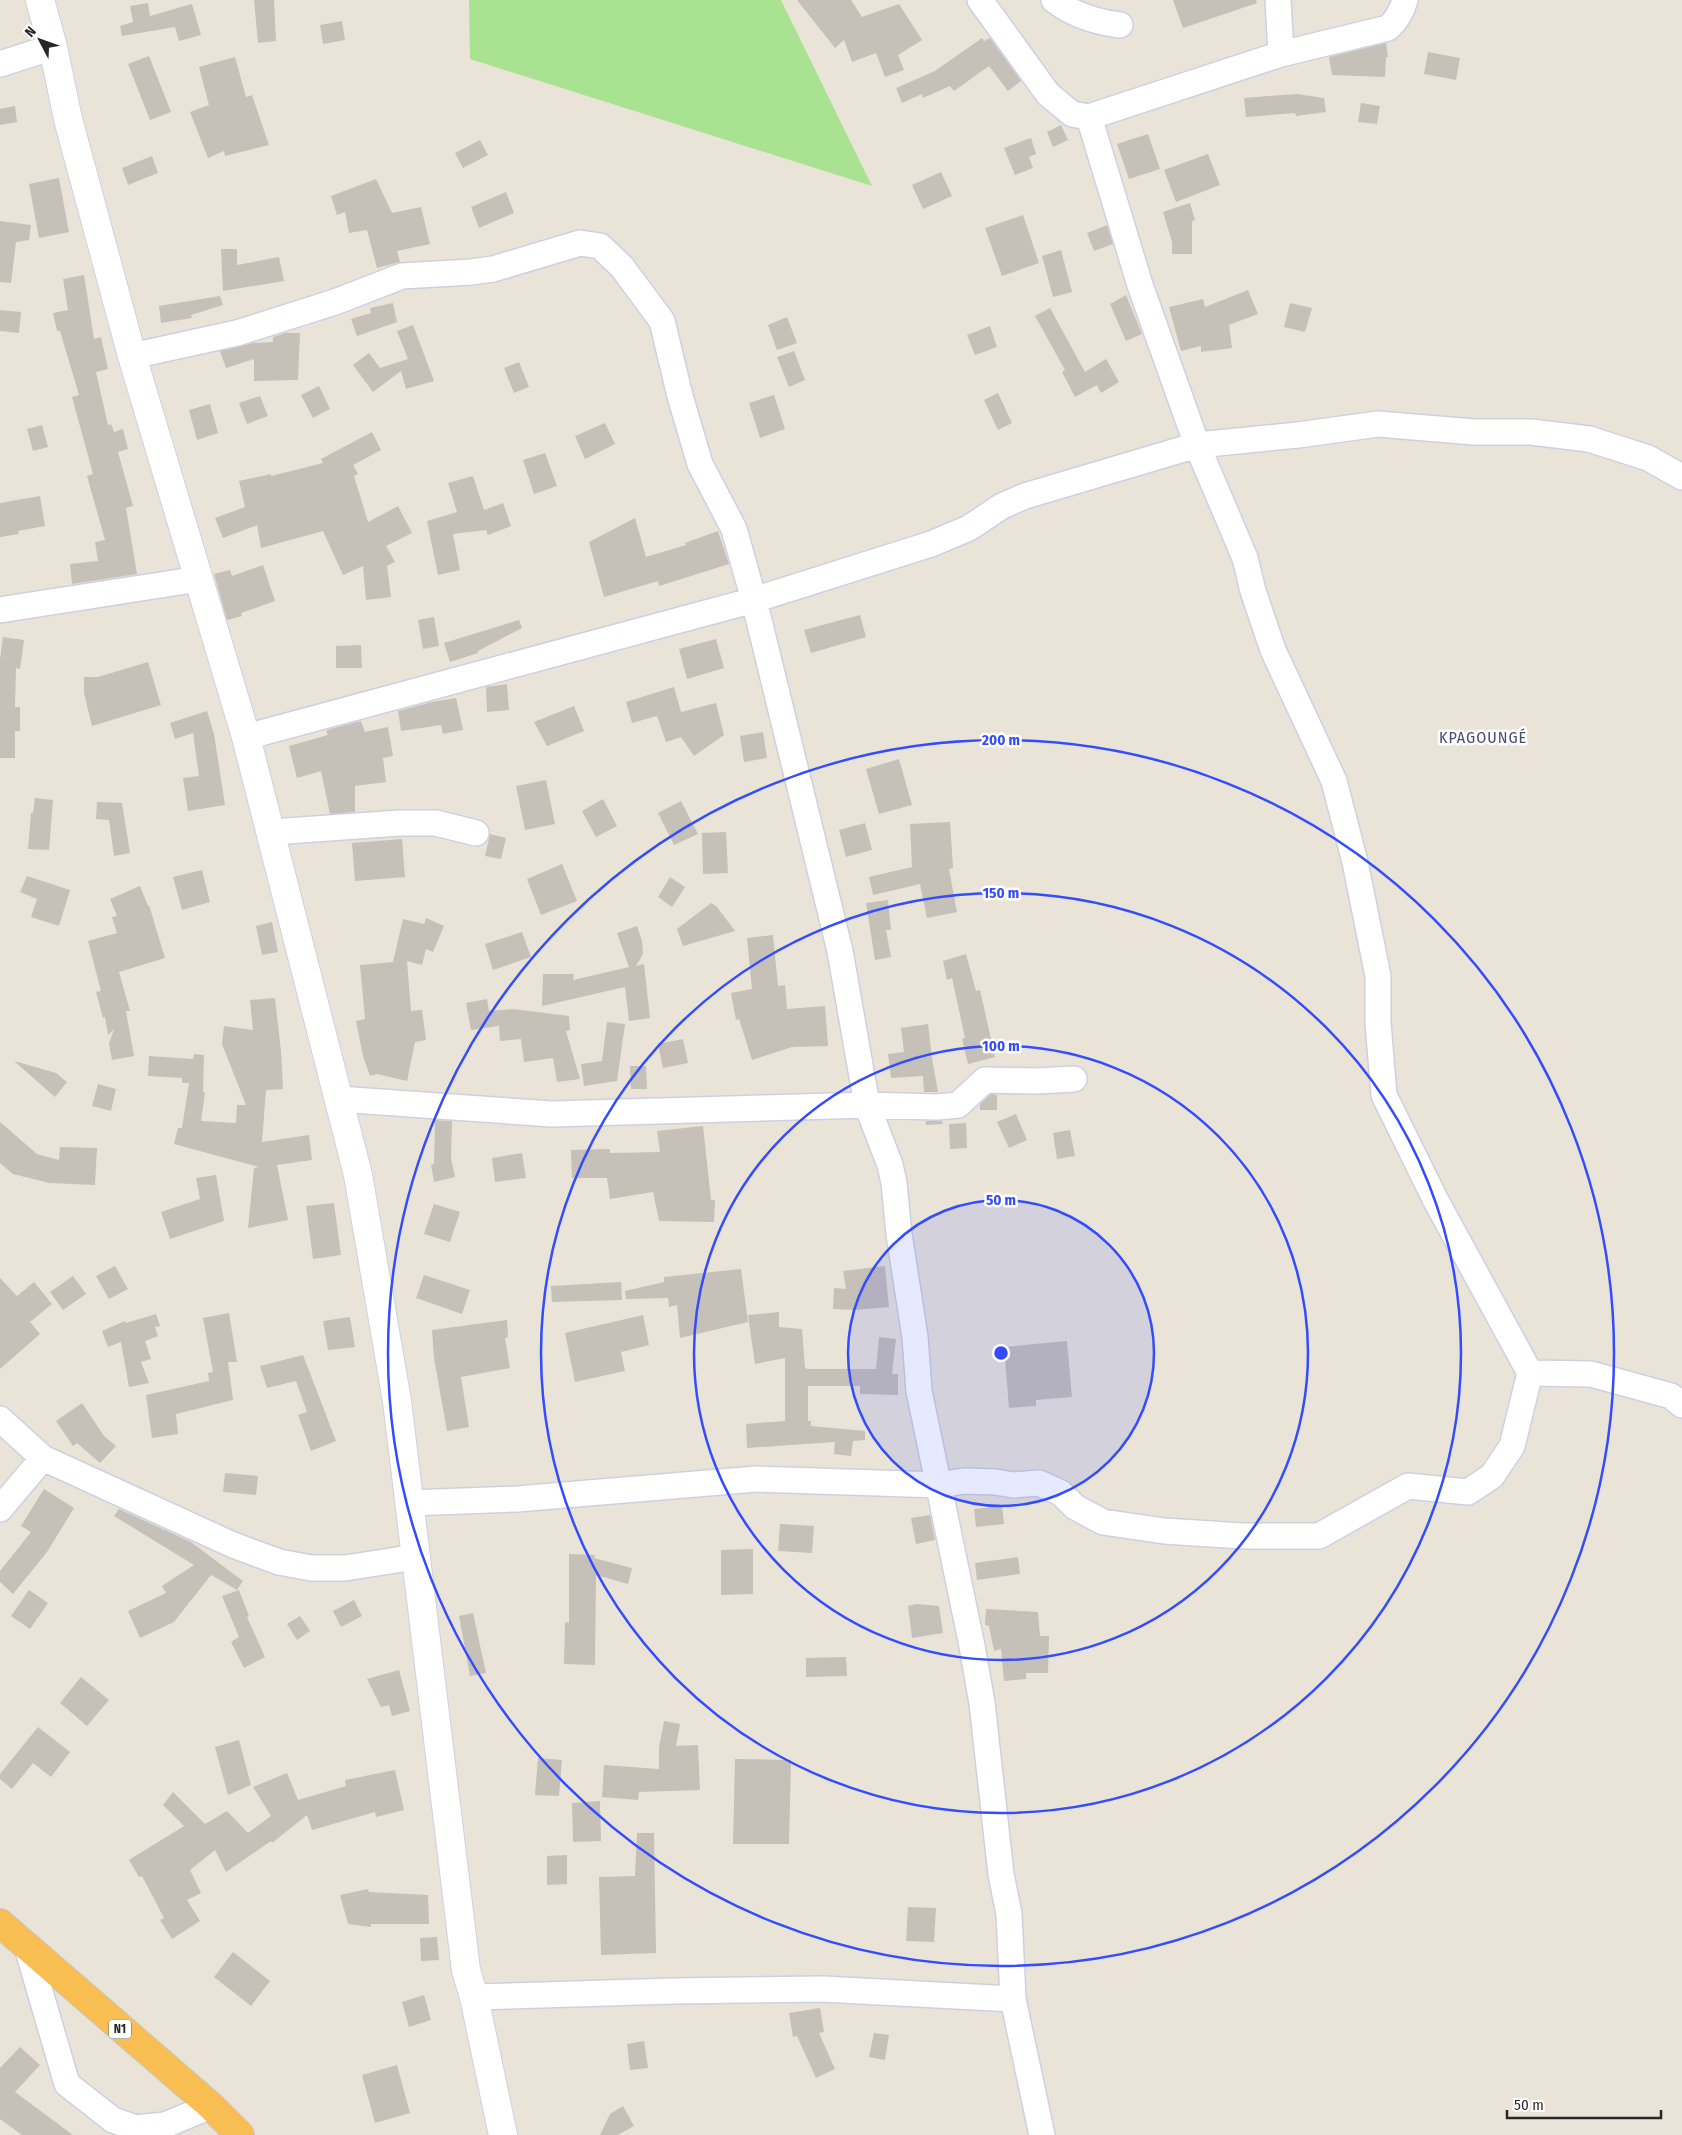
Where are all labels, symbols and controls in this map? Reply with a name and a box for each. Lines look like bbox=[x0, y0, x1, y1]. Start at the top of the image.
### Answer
north arrow bbox=[15, 15, 65, 65]
text: N bbox=[21, 23, 40, 41]
district label: KPAGOUNGÉ bbox=[1439, 728, 1527, 747]
text: 200 m bbox=[981, 731, 1020, 749]
text: 150 m bbox=[983, 884, 1019, 902]
text: 100 m bbox=[982, 1037, 1020, 1055]
text: 50 m bbox=[986, 1191, 1016, 1209]
centre of rings bbox=[992, 1344, 1010, 1362]
road number: N1 bbox=[109, 2020, 131, 2038]
scale bar bbox=[1507, 2088, 1661, 2120]
text: 50 m bbox=[1514, 2096, 1544, 2114]

